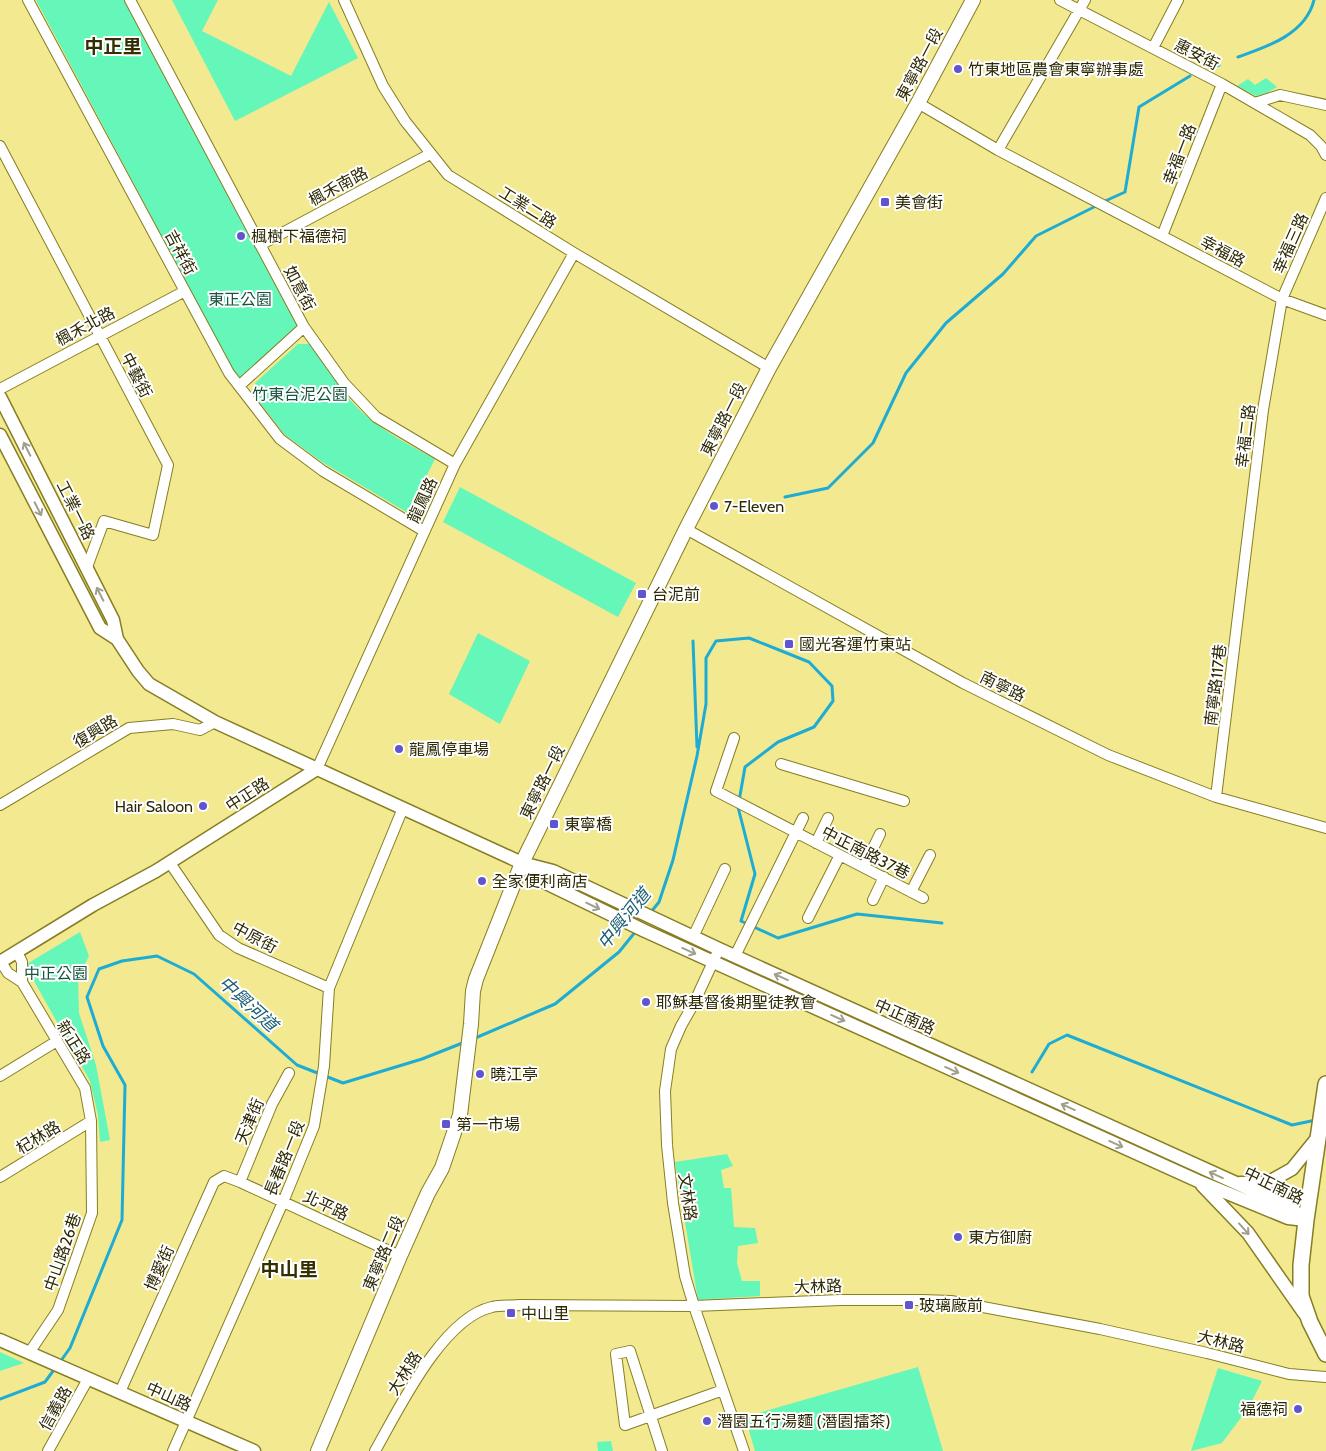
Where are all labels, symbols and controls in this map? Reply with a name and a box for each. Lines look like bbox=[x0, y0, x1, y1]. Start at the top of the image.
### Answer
street label: 東寧路一段 bbox=[892, 24, 947, 104]
district label: 中正里 bbox=[84, 35, 142, 58]
street label: 惠安街 bbox=[1171, 35, 1222, 74]
place label: 竹東地區農會東寧辦事處 bbox=[968, 60, 1144, 79]
marker: 竹東地區農會東寧辦事處 bbox=[952, 63, 964, 75]
street label: 幸福一路 bbox=[1159, 121, 1200, 187]
street label: 楓禾南路 bbox=[306, 163, 371, 210]
street label: 工業二路 bbox=[496, 182, 560, 232]
place label: 美會街 bbox=[895, 193, 943, 212]
marker: 美會街 bbox=[879, 196, 891, 208]
street label: 幸福三路 bbox=[1269, 210, 1312, 276]
street label: 吉祥街 bbox=[161, 227, 200, 278]
place label: 楓樹下福德祠 bbox=[251, 227, 347, 246]
marker: 楓樹下福德祠 bbox=[235, 230, 247, 242]
street label: 幸福路 bbox=[1197, 232, 1248, 271]
street label: 如意街 bbox=[280, 263, 319, 314]
park label: 東正公園 bbox=[208, 290, 272, 309]
street label: 楓禾北路 bbox=[53, 303, 118, 350]
street label: 中藝街 bbox=[117, 350, 156, 401]
street label: 東寧路一段 bbox=[697, 379, 750, 459]
park label: 竹東台泥公園 bbox=[252, 385, 348, 404]
street label: 幸福二路 bbox=[1232, 403, 1259, 469]
one-way arrow bbox=[22, 442, 32, 457]
street label: 龍鳳路 bbox=[404, 474, 441, 526]
street label: 工業一路 bbox=[53, 477, 99, 543]
place label: 7-Eleven bbox=[724, 497, 784, 516]
marker: 7-Eleven bbox=[708, 500, 720, 512]
one-way arrow bbox=[33, 502, 43, 517]
place label: 台泥前 bbox=[652, 585, 700, 604]
one-way arrow bbox=[95, 587, 104, 602]
marker: 台泥前 bbox=[636, 588, 648, 600]
place label: 國光客運竹東站 bbox=[799, 635, 911, 654]
marker: 國光客運竹東站 bbox=[783, 638, 795, 650]
street label: 南寧路117巷 bbox=[1201, 643, 1230, 727]
street label: 南寧路 bbox=[977, 667, 1029, 706]
street label: 復興路 bbox=[70, 711, 121, 752]
place label: 龍鳳停車場 bbox=[409, 740, 489, 759]
street label: 東寧路一段 bbox=[516, 742, 569, 822]
marker: 龍鳳停車場 bbox=[393, 743, 405, 755]
street label: 中正路 bbox=[222, 773, 273, 815]
place label: Hair Saloon bbox=[115, 797, 193, 816]
marker: Hair Saloon bbox=[197, 800, 209, 812]
place label: 東寧橋 bbox=[564, 815, 612, 834]
marker: 東寧橋 bbox=[548, 818, 560, 830]
street label: 中正南路37巷 bbox=[818, 822, 913, 883]
place label: 全家便利商店 bbox=[492, 872, 588, 891]
marker: 全家便利商店 bbox=[476, 875, 488, 887]
water label: 中興河道 bbox=[593, 882, 657, 954]
one-way arrow bbox=[585, 902, 600, 911]
street label: 中原街 bbox=[229, 918, 280, 957]
one-way arrow bbox=[681, 947, 696, 956]
park label: 中正公園 bbox=[24, 964, 88, 983]
water label: 中興河道 bbox=[214, 972, 284, 1038]
one-way arrow bbox=[774, 972, 789, 982]
place label: 耶穌基督後期聖徒教會 bbox=[656, 993, 816, 1012]
street label: 中正南路 bbox=[872, 995, 938, 1038]
marker: 耶穌基督後期聖徒教會 bbox=[640, 996, 652, 1008]
one-way arrow bbox=[830, 1014, 845, 1023]
street label: 新正路 bbox=[53, 1017, 94, 1068]
place label: 曉江亭 bbox=[490, 1065, 538, 1084]
one-way arrow bbox=[944, 1065, 959, 1075]
marker: 曉江亭 bbox=[474, 1068, 486, 1080]
street label: 天津街 bbox=[231, 1095, 268, 1147]
one-way arrow bbox=[1061, 1102, 1076, 1112]
place label: 第一市場 bbox=[456, 1115, 520, 1134]
street label: 杞林路 bbox=[13, 1117, 64, 1158]
street label: 長春路一段 bbox=[261, 1118, 308, 1199]
marker: 第一市場 bbox=[440, 1118, 452, 1130]
one-way arrow bbox=[1108, 1140, 1123, 1149]
street label: 中正南路 bbox=[1241, 1163, 1307, 1208]
one-way arrow bbox=[1209, 1169, 1224, 1179]
street label: 文林路 bbox=[675, 1172, 700, 1222]
street label: 北平路 bbox=[300, 1187, 352, 1224]
street label: 中山路26巷 bbox=[40, 1211, 85, 1294]
street label: 東寧路二段 bbox=[359, 1213, 408, 1294]
one-way arrow bbox=[1238, 1223, 1250, 1235]
place label: 東方御廚 bbox=[968, 1228, 1032, 1247]
marker: 東方御廚 bbox=[952, 1231, 964, 1243]
street label: 博愛街 bbox=[141, 1242, 178, 1294]
district label: 中山里 bbox=[260, 1258, 318, 1281]
street label: 大林路 bbox=[794, 1276, 842, 1297]
place label: 玻璃廠前 bbox=[919, 1296, 983, 1315]
marker: 玻璃廠前 bbox=[903, 1299, 915, 1311]
place label: 中山里 bbox=[521, 1304, 569, 1323]
marker: 中山里 bbox=[505, 1307, 517, 1319]
street label: 大林路 bbox=[1195, 1326, 1246, 1357]
street label: 大林路 bbox=[383, 1348, 425, 1399]
street label: 中山路 bbox=[143, 1378, 195, 1415]
street label: 信義路 bbox=[35, 1383, 75, 1434]
place label: 福德祠 bbox=[1240, 1400, 1288, 1419]
marker: 福德祠 bbox=[1292, 1403, 1304, 1415]
place label: 潛園五行湯麵 (潛園擂茶) bbox=[717, 1412, 891, 1431]
marker: 潛園五行湯麵 (潛園擂茶) bbox=[701, 1415, 713, 1427]

